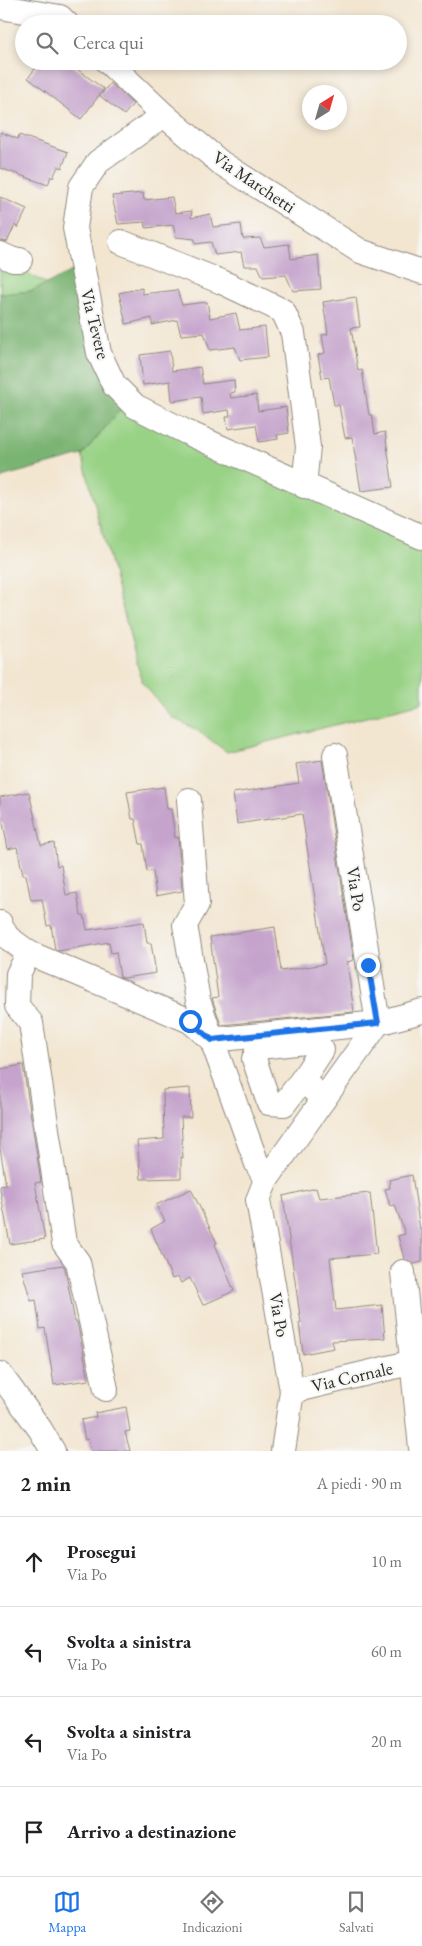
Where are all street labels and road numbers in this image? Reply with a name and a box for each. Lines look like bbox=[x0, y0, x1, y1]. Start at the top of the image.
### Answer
street label: Via Marchetti bbox=[208, 145, 301, 218]
street label: Via Tevere bbox=[76, 286, 115, 361]
street label: Via Po bbox=[342, 865, 371, 913]
street label: Via Po bbox=[264, 1291, 295, 1339]
street label: Via Cornale bbox=[309, 1356, 395, 1397]

